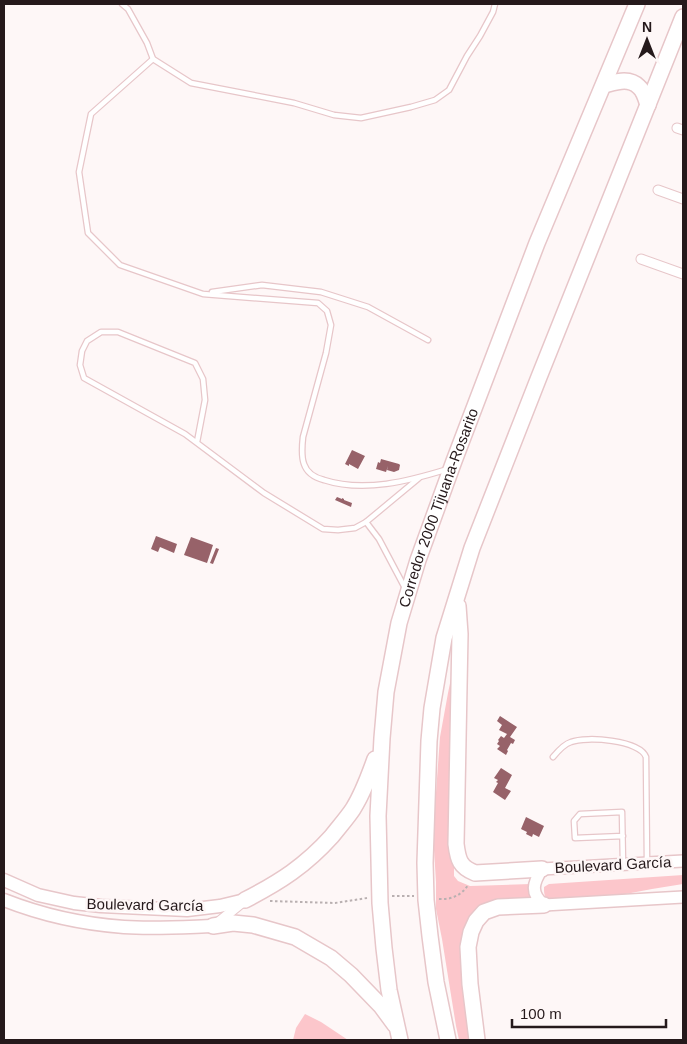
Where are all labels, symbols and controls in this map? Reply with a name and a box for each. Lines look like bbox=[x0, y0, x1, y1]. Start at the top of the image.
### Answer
north arrow bbox=[622, 15, 672, 65]
text: N bbox=[642, 19, 652, 35]
street label: Corredor 2000 Tijuana-Rosarito bbox=[395, 406, 481, 609]
street label: Boulevard García bbox=[554, 853, 672, 876]
street label: Boulevard García bbox=[87, 895, 204, 914]
scale bar bbox=[512, 996, 666, 1028]
text: 100 m bbox=[520, 1005, 562, 1022]

